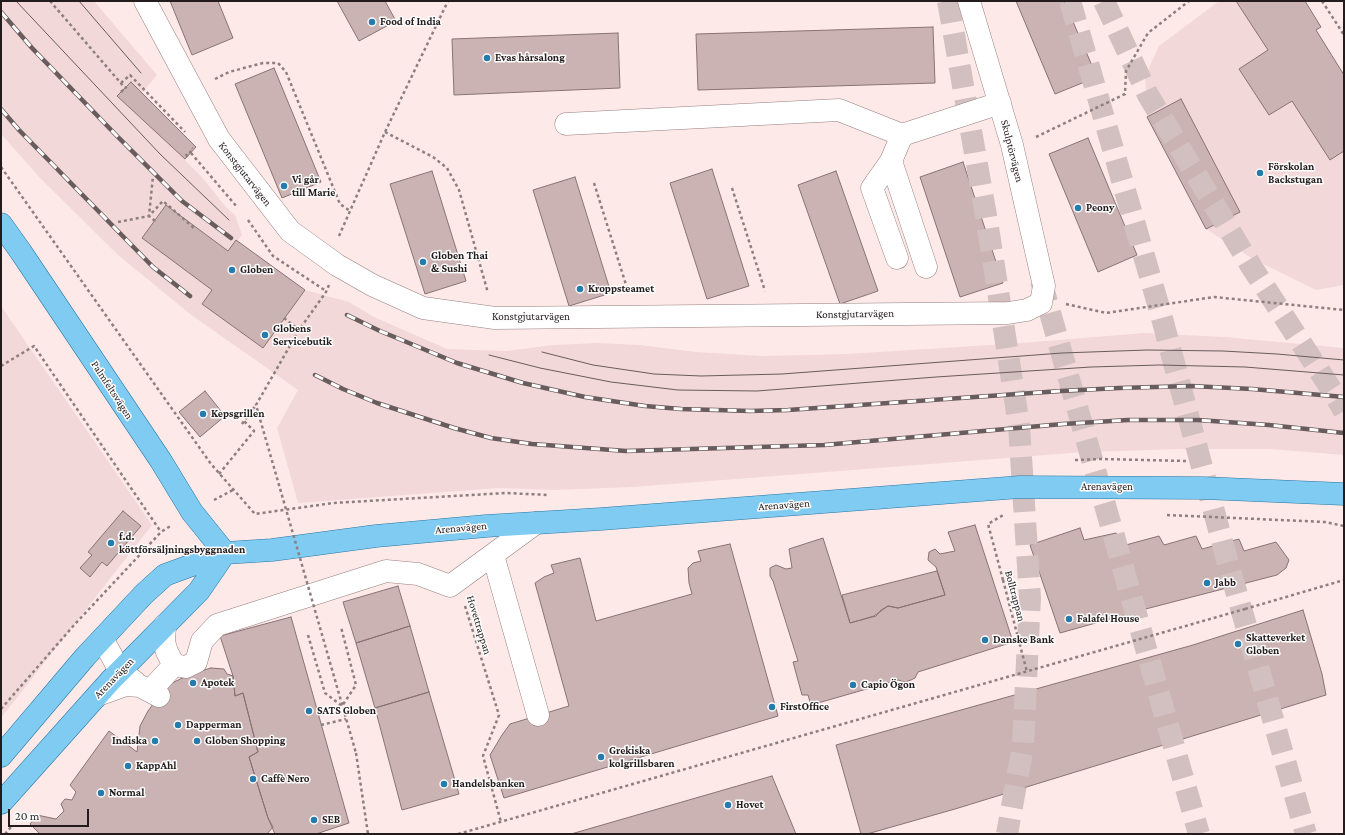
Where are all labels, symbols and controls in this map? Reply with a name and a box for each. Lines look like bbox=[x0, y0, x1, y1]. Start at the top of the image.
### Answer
place label: Food of India bbox=[380, 15, 441, 29]
marker: Food of India bbox=[367, 17, 377, 27]
place label: Evas hårsalong bbox=[495, 51, 565, 65]
marker: Evas hårsalong bbox=[482, 53, 492, 63]
street label: Skulptörvägen bbox=[998, 118, 1026, 184]
street label: Konstgjutarvägen bbox=[216, 139, 274, 209]
place label: Förskolan Backstugan bbox=[1268, 160, 1322, 186]
marker: Förskolan Backstugan bbox=[1255, 168, 1265, 178]
place label: Vi går till Marie bbox=[292, 173, 335, 199]
marker: Vi går till Marie bbox=[279, 181, 289, 191]
place label: Peony bbox=[1086, 201, 1114, 215]
marker: Peony bbox=[1073, 203, 1083, 213]
place label: Globen Thai & Sushi bbox=[431, 249, 488, 275]
marker: Globen Thai & Sushi bbox=[418, 257, 428, 267]
place label: Globen bbox=[240, 263, 273, 277]
marker: Globen bbox=[227, 265, 237, 275]
place label: Kroppsteamet bbox=[588, 282, 654, 296]
marker: Kroppsteamet bbox=[575, 284, 585, 294]
street label: Konstgjutarvägen bbox=[816, 307, 894, 321]
street label: Konstgjutarvägen bbox=[492, 310, 570, 324]
place label: Globens Servicebutik bbox=[273, 322, 332, 348]
marker: Globens Servicebutik bbox=[260, 330, 270, 340]
street label: Palmfeltsvägen bbox=[88, 358, 136, 422]
place label: Kepsgrillen bbox=[211, 407, 264, 421]
marker: Kepsgrillen bbox=[198, 409, 208, 419]
street label: Arenavägen bbox=[1081, 480, 1133, 494]
street label: Arenavägen bbox=[758, 497, 810, 513]
street label: Arenavägen bbox=[435, 519, 487, 537]
place label: f.d. köttförsäljningsbyggnaden bbox=[119, 530, 245, 556]
marker: f.d. köttförsäljningsbyggnaden bbox=[106, 538, 116, 548]
street label: Bolltrappan bbox=[1002, 569, 1028, 623]
place label: Jabb bbox=[1215, 576, 1236, 590]
marker: Jabb bbox=[1202, 578, 1212, 588]
street label: Hovettrappan bbox=[464, 594, 494, 656]
place label: Falafel House bbox=[1077, 612, 1139, 626]
marker: Falafel House bbox=[1064, 614, 1074, 624]
place label: Skatteverket Globen bbox=[1246, 631, 1305, 657]
place label: Danske Bank bbox=[993, 633, 1054, 647]
marker: Danske Bank bbox=[980, 635, 990, 645]
marker: Skatteverket Globen bbox=[1233, 639, 1243, 649]
street label: Arenavägen bbox=[91, 655, 137, 701]
place label: Apotek bbox=[201, 676, 234, 690]
marker: Apotek bbox=[188, 678, 198, 688]
place label: Capio Ögon bbox=[861, 678, 915, 692]
marker: Capio Ögon bbox=[848, 680, 858, 690]
place label: FirstOffice bbox=[780, 700, 829, 714]
marker: FirstOffice bbox=[767, 702, 777, 712]
place label: SATS Globen bbox=[317, 704, 376, 718]
marker: SATS Globen bbox=[304, 706, 314, 716]
place label: Dapperman bbox=[186, 718, 242, 732]
marker: Dapperman bbox=[173, 720, 183, 730]
place label: Indiska bbox=[112, 734, 147, 748]
place label: Globen Shopping bbox=[205, 734, 285, 748]
marker: Indiska bbox=[150, 736, 160, 746]
marker: Globen Shopping bbox=[192, 736, 202, 746]
place label: Grekiska kolgrillsbaren bbox=[609, 744, 675, 770]
marker: Grekiska kolgrillsbaren bbox=[596, 752, 606, 762]
place label: KappAhl bbox=[136, 759, 176, 773]
marker: KappAhl bbox=[123, 761, 133, 771]
place label: Caffè Nero bbox=[261, 772, 310, 786]
marker: Caffè Nero bbox=[248, 774, 258, 784]
place label: Handelsbanken bbox=[452, 777, 525, 791]
marker: Handelsbanken bbox=[439, 779, 449, 789]
place label: Normal bbox=[109, 786, 144, 800]
marker: Normal bbox=[96, 788, 106, 798]
place label: Hovet bbox=[736, 798, 763, 812]
marker: Hovet bbox=[723, 800, 733, 810]
scale bar bbox=[10, 801, 91, 827]
text: 20 m bbox=[15, 809, 39, 823]
place label: SEB bbox=[322, 813, 340, 827]
marker: SEB bbox=[309, 815, 319, 825]

